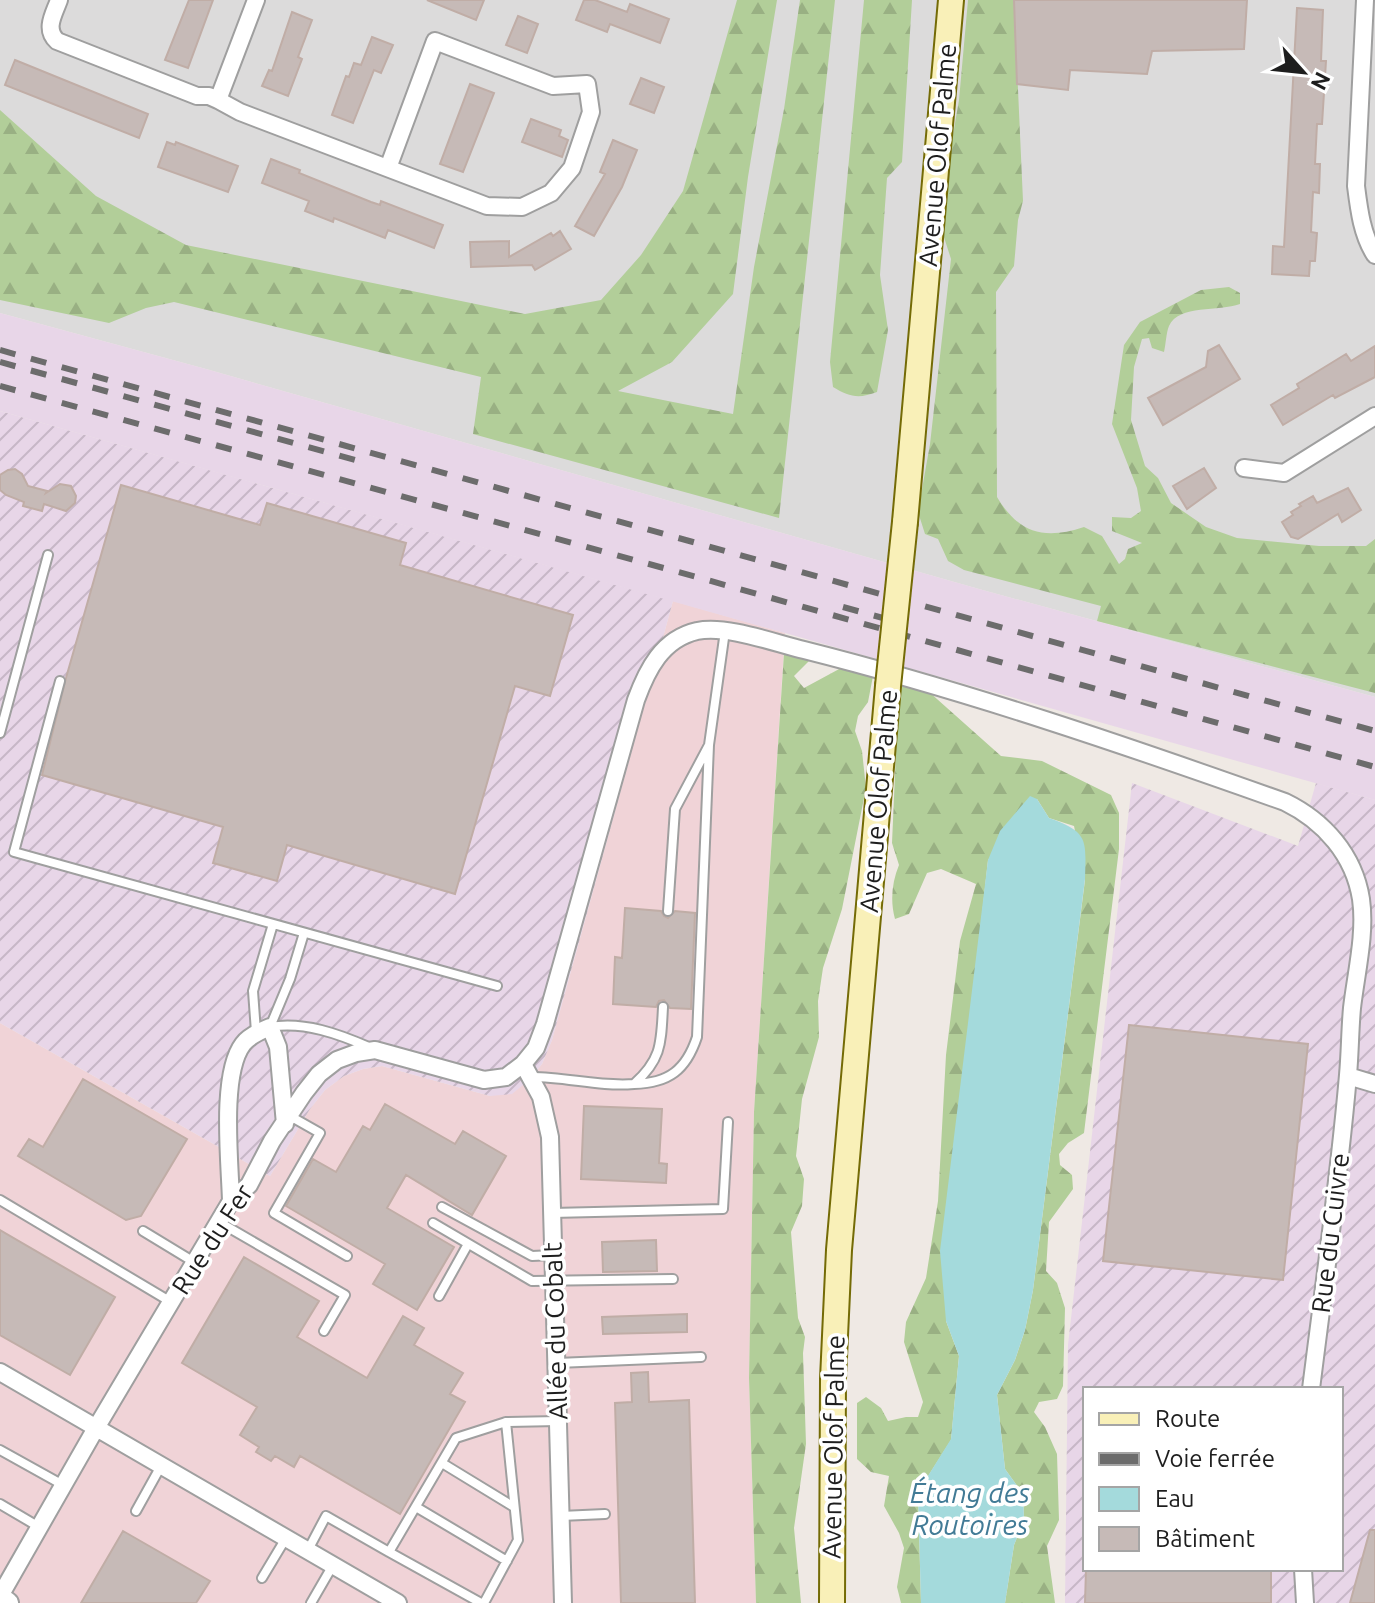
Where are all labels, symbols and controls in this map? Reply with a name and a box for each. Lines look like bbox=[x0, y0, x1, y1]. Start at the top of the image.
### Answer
north arrow bbox=[1263, 32, 1343, 112]
street label: Avenue Olof Palme bbox=[913, 42, 961, 268]
text: N bbox=[1306, 68, 1336, 94]
street label: Avenue Olof Palme bbox=[854, 688, 902, 914]
street label: Rue du Cuivre bbox=[1306, 1151, 1354, 1315]
street label: Rue du Fer bbox=[166, 1178, 258, 1299]
street label: Allée du Cobalt bbox=[537, 1242, 573, 1420]
street label: Avenue Olof Palme bbox=[817, 1335, 849, 1559]
legend bbox=[1083, 1387, 1343, 1571]
text: Route bbox=[1155, 1405, 1220, 1432]
text: Voie ferrée bbox=[1155, 1445, 1275, 1472]
water label: Étang des Routoires bbox=[910, 1476, 1030, 1540]
text: Eau bbox=[1155, 1485, 1194, 1512]
text: Bâtiment bbox=[1155, 1525, 1256, 1552]

